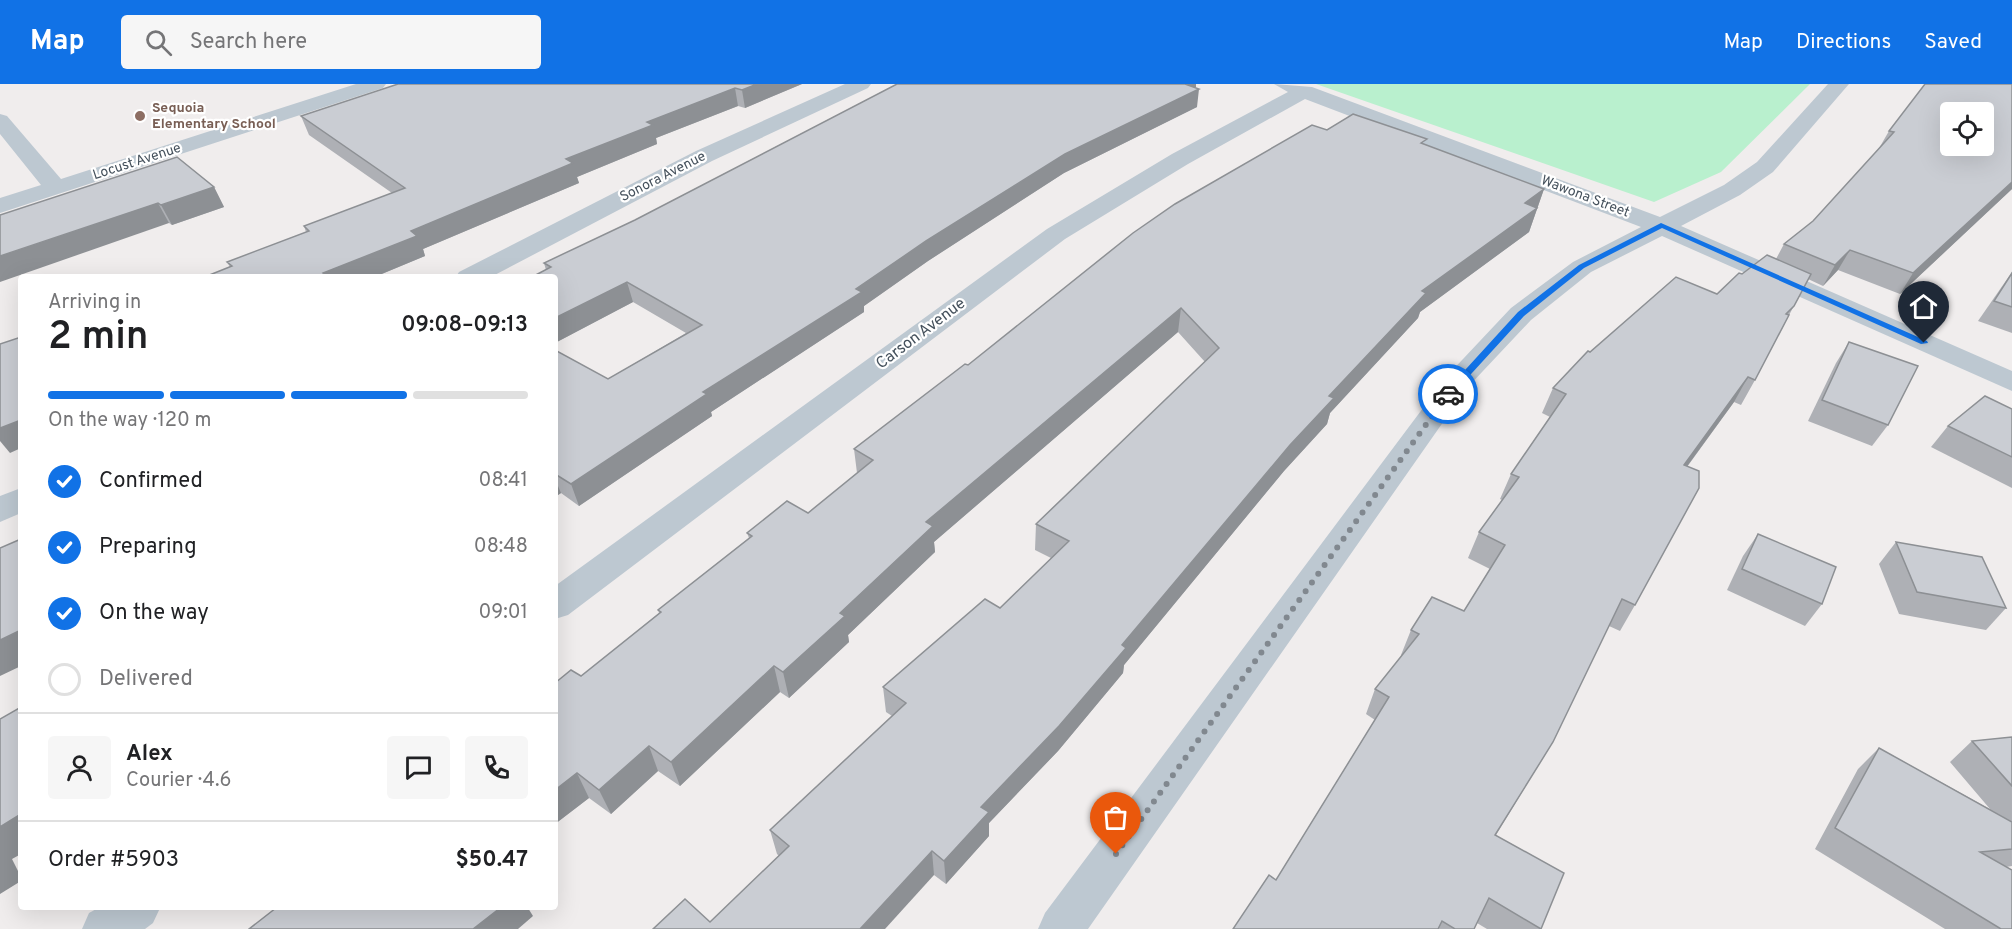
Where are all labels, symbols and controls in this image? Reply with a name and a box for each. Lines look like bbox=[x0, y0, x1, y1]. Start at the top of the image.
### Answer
search box bbox=[121, 15, 541, 69]
text: Map bbox=[30, 24, 85, 60]
icon: search bbox=[142, 26, 175, 59]
text: Search here bbox=[190, 29, 307, 56]
text: Map bbox=[1723, 29, 1763, 56]
text: Directions bbox=[1796, 29, 1891, 56]
text: Saved bbox=[1924, 29, 1982, 56]
place label: Sequoia Elementary School bbox=[152, 100, 276, 133]
map controls bbox=[1940, 102, 1994, 156]
button: locate bbox=[1940, 102, 1994, 156]
marker: Sequoia Elementary School bbox=[133, 109, 147, 123]
street label: Locust Avenue bbox=[91, 140, 183, 184]
street label: Sonora Avenue bbox=[617, 148, 709, 206]
street label: Wawona Street bbox=[1538, 172, 1632, 222]
pin bbox=[1898, 281, 1949, 343]
text: Arriving in bbox=[48, 290, 141, 316]
icon: home bbox=[1907, 290, 1940, 323]
street label: Carson Avenue bbox=[872, 294, 970, 374]
text: 09:08–09:13 bbox=[401, 312, 528, 339]
text: 2 min bbox=[48, 314, 149, 363]
courier bbox=[1418, 364, 1478, 424]
icon: car bbox=[1432, 378, 1465, 411]
text: On the way · 120 m bbox=[48, 408, 212, 434]
icon: check bbox=[48, 465, 81, 498]
text: Confirmed bbox=[99, 468, 203, 495]
text: 08:41 bbox=[479, 468, 528, 494]
icon: check bbox=[48, 531, 81, 564]
text: Preparing bbox=[99, 534, 197, 561]
text: 08:48 bbox=[474, 534, 528, 560]
icon: check bbox=[48, 597, 81, 630]
text: On the way bbox=[99, 600, 209, 627]
text: 09:01 bbox=[478, 600, 528, 626]
text: Delivered bbox=[99, 666, 193, 693]
button: person bbox=[48, 736, 111, 799]
button: chat bbox=[387, 736, 450, 799]
button: phone bbox=[465, 736, 528, 799]
text: Alex bbox=[126, 741, 173, 768]
text: Courier · 4.6 bbox=[126, 768, 231, 794]
pin bbox=[1090, 792, 1141, 854]
icon: bag bbox=[1099, 801, 1132, 834]
text: Order #5903 bbox=[48, 847, 179, 874]
text: $50.47 bbox=[456, 847, 528, 874]

